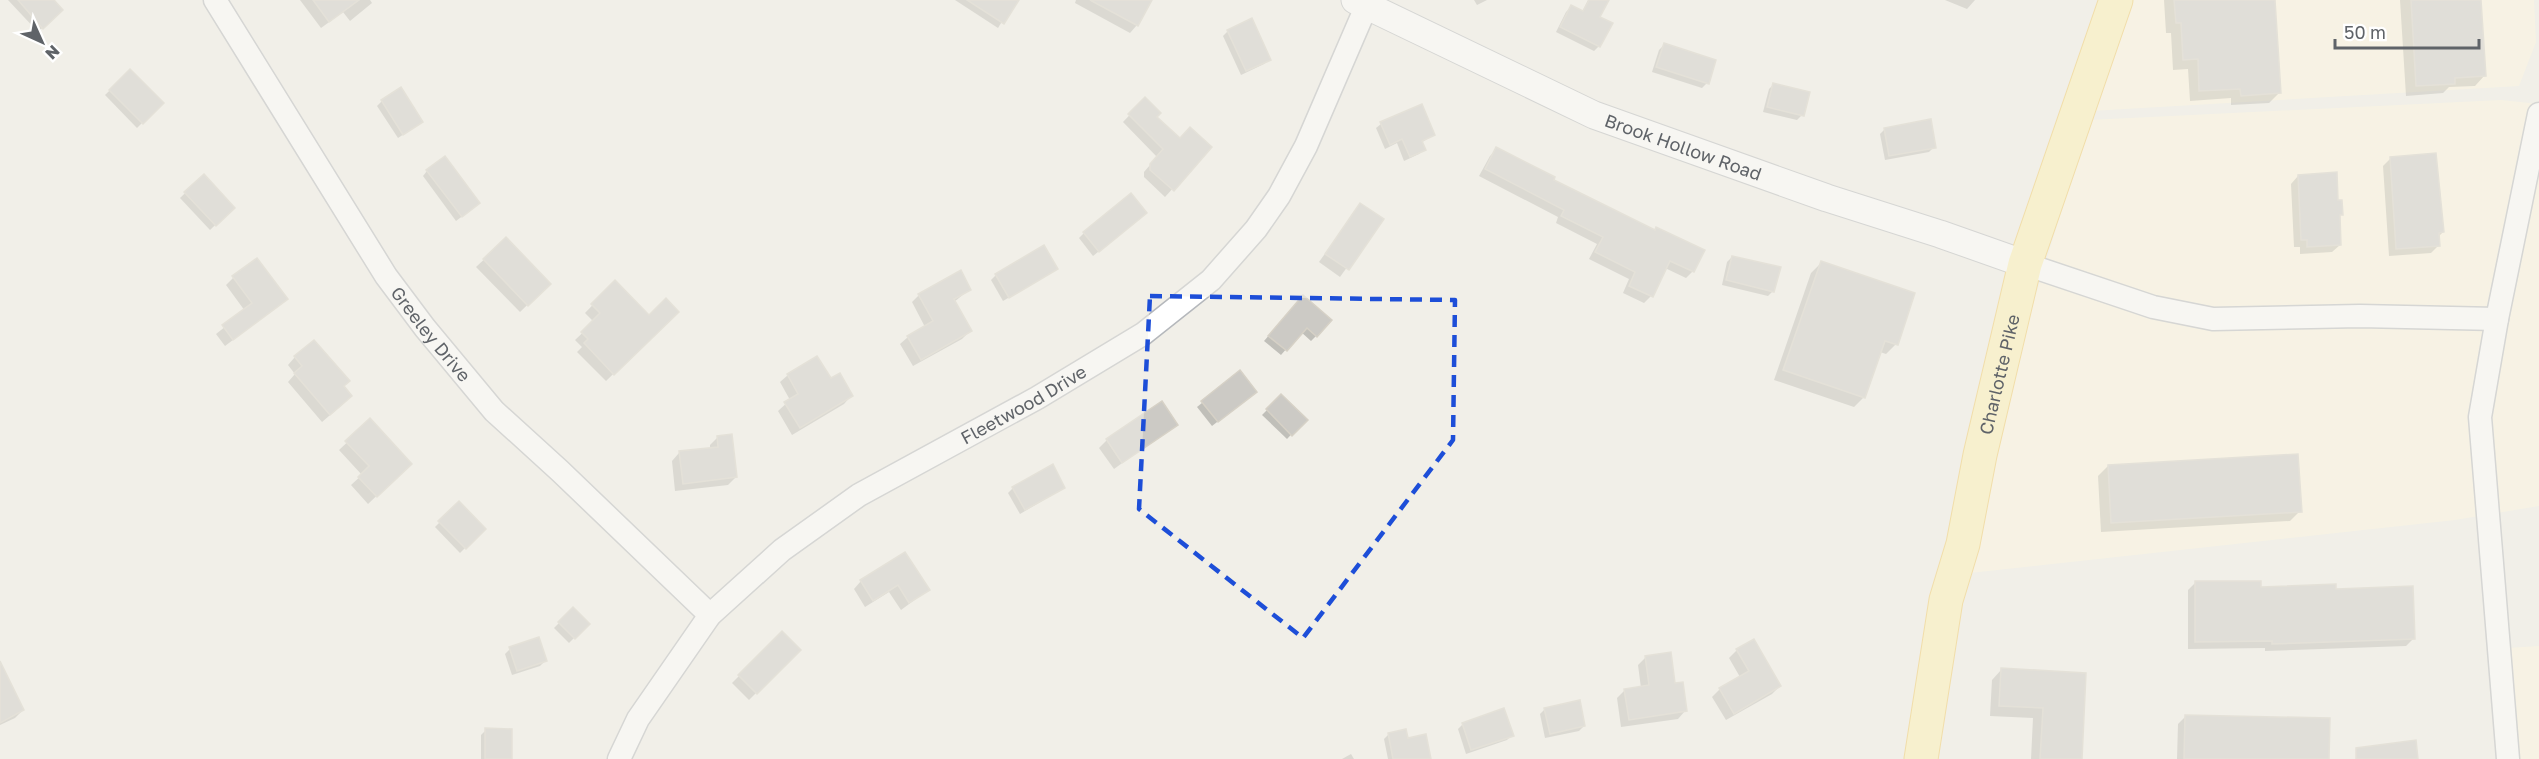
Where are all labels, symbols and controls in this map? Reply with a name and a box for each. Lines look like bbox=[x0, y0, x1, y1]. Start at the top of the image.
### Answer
north arrow bbox=[12, 12, 72, 72]
scale bar bbox=[2335, 12, 2479, 50]
text: 50 m bbox=[2344, 21, 2386, 43]
text: N bbox=[41, 41, 64, 64]
street label: Brook Hollow Road bbox=[1602, 109, 1765, 185]
street label: Greeley Drive bbox=[387, 282, 476, 386]
street label: Charlotte Pike bbox=[1974, 312, 2024, 437]
street label: Fleetwood Drive bbox=[957, 360, 1090, 449]

